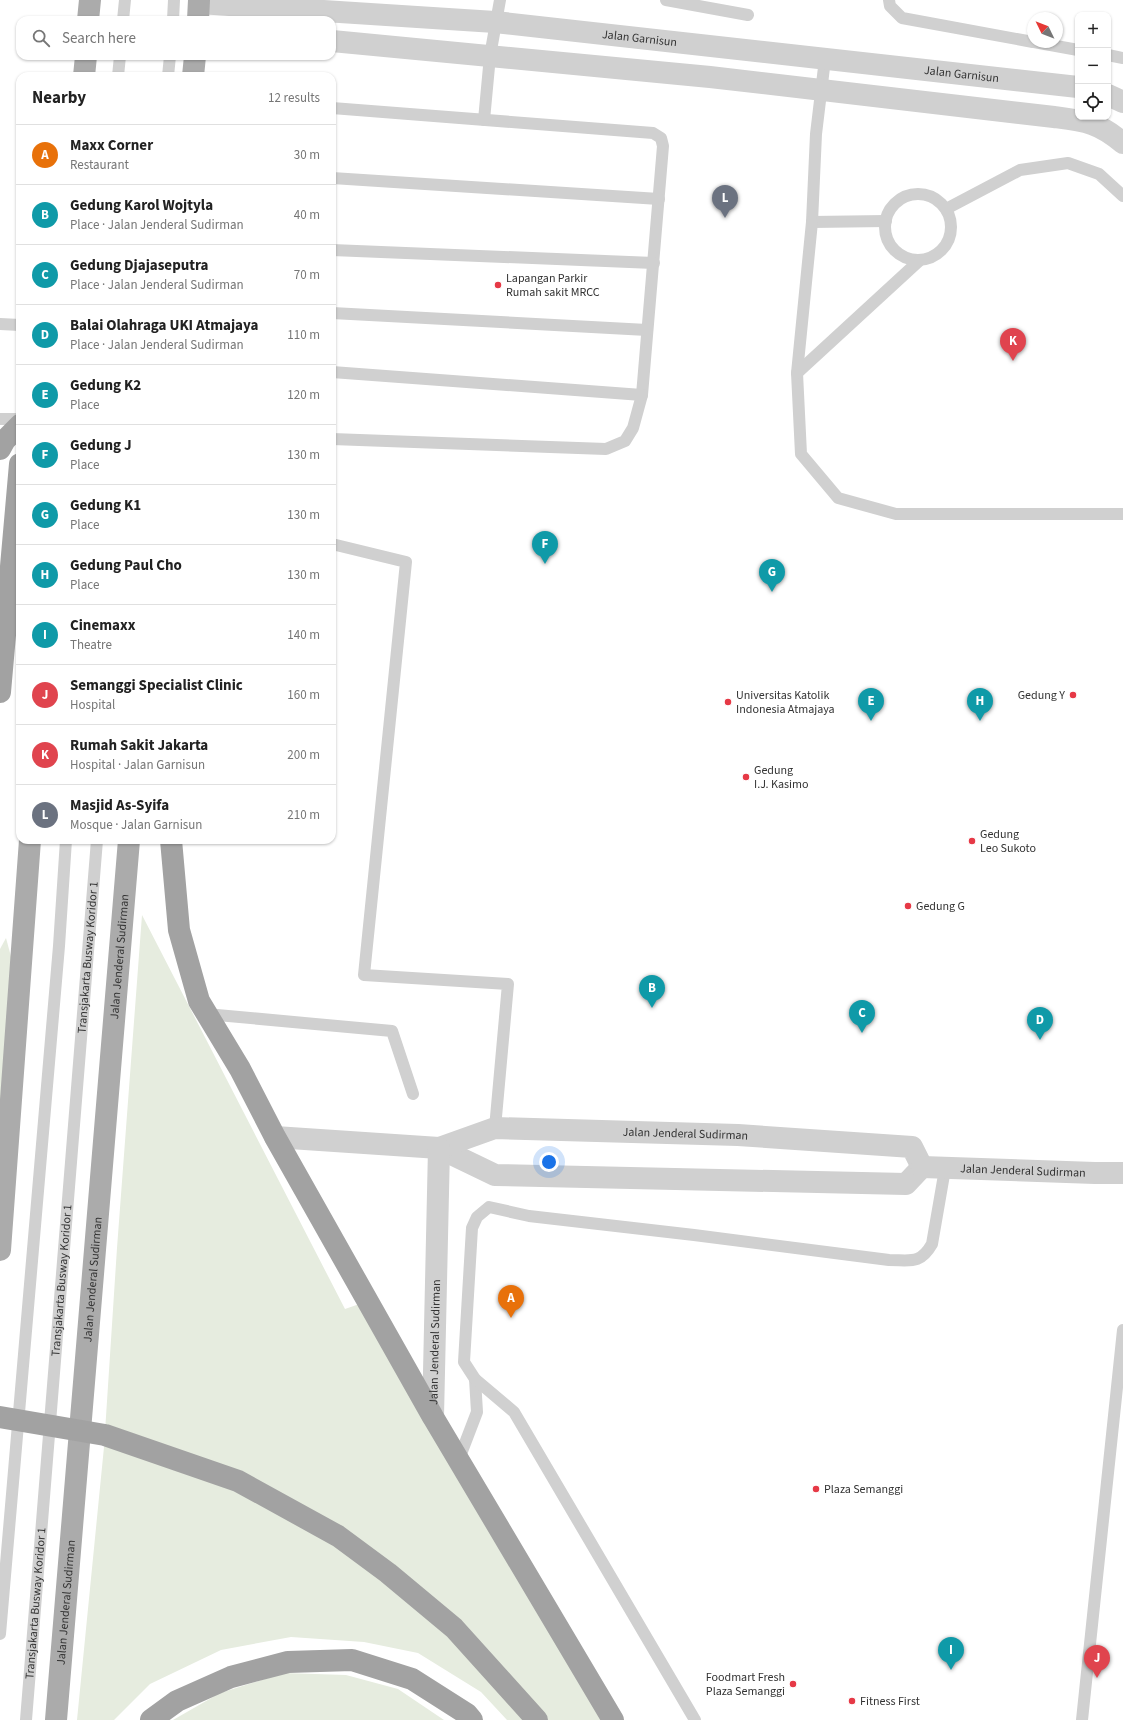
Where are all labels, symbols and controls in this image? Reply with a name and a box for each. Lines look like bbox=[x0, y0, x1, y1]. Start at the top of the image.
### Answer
north arrow bbox=[1027, 12, 1063, 48]
map controls bbox=[1075, 12, 1111, 120]
button: + bbox=[1075, 12, 1111, 48]
search box bbox=[16, 16, 336, 60]
street label: Jalan Garnisun bbox=[601, 25, 678, 51]
icon: search bbox=[30, 27, 52, 49]
text: Search here bbox=[62, 28, 136, 49]
button: − bbox=[1075, 48, 1111, 84]
street label: Jalan Garnisun bbox=[923, 61, 1000, 87]
button: locate bbox=[1075, 84, 1111, 120]
text: Nearby bbox=[32, 86, 86, 110]
text: 12 results bbox=[268, 89, 320, 107]
text: Maxx Corner bbox=[70, 135, 153, 156]
text: A bbox=[41, 146, 49, 164]
text: 30 m bbox=[294, 146, 320, 164]
text: Restaurant bbox=[70, 156, 129, 174]
pin: L bbox=[712, 185, 738, 218]
text: Gedung Karol Wojtyla bbox=[70, 195, 213, 216]
text: B bbox=[41, 206, 49, 224]
text: 40 m bbox=[294, 206, 320, 224]
text: Place · Jalan Jenderal Sudirman bbox=[70, 216, 244, 234]
text: Gedung Djajaseputra bbox=[70, 255, 208, 276]
text: C bbox=[41, 266, 49, 284]
text: 70 m bbox=[294, 266, 320, 284]
place label: Lapangan Parkir Rumah sakit MRCC bbox=[506, 270, 600, 301]
text: Place · Jalan Jenderal Sudirman bbox=[70, 276, 244, 294]
marker: Lapangan Parkir Rumah sakit MRCC bbox=[493, 280, 503, 290]
text: Balai Olahraga UKI Atmajaya bbox=[70, 315, 258, 336]
text: D bbox=[41, 326, 49, 344]
text: 110 m bbox=[287, 326, 320, 344]
pin: K bbox=[1000, 328, 1026, 361]
text: Place · Jalan Jenderal Sudirman bbox=[70, 336, 244, 354]
text: Gedung K2 bbox=[70, 375, 141, 396]
text: E bbox=[41, 386, 49, 404]
text: 120 m bbox=[287, 386, 320, 404]
text: Place bbox=[70, 396, 99, 414]
text: Gedung J bbox=[70, 435, 132, 456]
text: F bbox=[42, 446, 48, 464]
text: 130 m bbox=[287, 446, 320, 464]
text: Place bbox=[70, 456, 99, 474]
text: Gedung K1 bbox=[70, 495, 141, 516]
text: G bbox=[41, 506, 49, 524]
text: 130 m bbox=[287, 506, 320, 524]
text: Place bbox=[70, 516, 99, 534]
pin: F bbox=[532, 531, 558, 564]
text: Gedung Paul Cho bbox=[70, 555, 182, 576]
pin: G bbox=[759, 559, 785, 592]
text: H bbox=[41, 566, 49, 584]
text: 130 m bbox=[287, 566, 320, 584]
text: Place bbox=[70, 576, 99, 594]
text: Cinemaxx bbox=[70, 615, 135, 636]
text: I bbox=[43, 626, 47, 644]
text: 140 m bbox=[287, 626, 320, 644]
text: Theatre bbox=[70, 636, 112, 654]
text: Semanggi Specialist Clinic bbox=[70, 675, 243, 696]
text: J bbox=[42, 686, 48, 704]
text: 160 m bbox=[287, 686, 320, 704]
place label: Universitas Katolik Indonesia Atmajaya bbox=[736, 687, 835, 718]
place label: Gedung Y bbox=[1018, 687, 1065, 704]
pin: E bbox=[858, 688, 884, 721]
pin: H bbox=[967, 688, 993, 721]
marker: Gedung Y bbox=[1068, 690, 1078, 700]
text: Hospital bbox=[70, 696, 115, 714]
marker: Universitas Katolik Indonesia Atmajaya bbox=[723, 697, 733, 707]
text: Rumah Sakit Jakarta bbox=[70, 735, 208, 756]
text: K bbox=[41, 746, 49, 764]
text: 200 m bbox=[287, 746, 320, 764]
text: Hospital · Jalan Garnisun bbox=[70, 756, 205, 774]
place label: Gedung I.J. Kasimo bbox=[754, 762, 808, 793]
marker: Gedung I.J. Kasimo bbox=[741, 772, 751, 782]
text: Masjid As-Syifa bbox=[70, 795, 169, 816]
text: L bbox=[42, 806, 48, 824]
text: 210 m bbox=[287, 806, 320, 824]
text: Mosque · Jalan Garnisun bbox=[70, 816, 202, 834]
place label: Gedung Leo Sukoto bbox=[980, 826, 1036, 857]
marker: Gedung Leo Sukoto bbox=[967, 836, 977, 846]
street label: Transjakarta Busway Koridor 1 bbox=[73, 881, 102, 1034]
street label: Jalan Jenderal Sudirman bbox=[106, 893, 133, 1020]
place label: Gedung G bbox=[916, 898, 965, 915]
marker: Gedung G bbox=[903, 901, 913, 911]
pin: B bbox=[639, 975, 665, 1008]
pin: C bbox=[849, 1000, 875, 1033]
pin: D bbox=[1027, 1007, 1053, 1040]
street label: Jalan Jenderal Sudirman bbox=[622, 1123, 749, 1144]
your location bbox=[539, 1152, 559, 1172]
street label: Jalan Jenderal Sudirman bbox=[960, 1160, 1086, 1181]
street label: Transjakarta Busway Koridor 1 bbox=[47, 1204, 76, 1357]
street label: Jalan Jenderal Sudirman bbox=[79, 1216, 106, 1343]
street label: Jalan Jenderal Sudirman bbox=[425, 1279, 445, 1405]
pin: A bbox=[498, 1285, 524, 1318]
place label: Plaza Semanggi bbox=[824, 1481, 903, 1498]
marker: Plaza Semanggi bbox=[811, 1484, 821, 1494]
street label: Transjakarta Busway Koridor 1 bbox=[21, 1527, 50, 1680]
street label: Jalan Jenderal Sudirman bbox=[52, 1539, 79, 1666]
pin: I bbox=[938, 1637, 964, 1670]
pin: J bbox=[1084, 1645, 1110, 1678]
place label: Foodmart Fresh Plaza Semanggi bbox=[706, 1669, 785, 1700]
marker: Foodmart Fresh Plaza Semanggi bbox=[788, 1679, 798, 1689]
place label: Fitness First bbox=[860, 1693, 920, 1710]
marker: Fitness First bbox=[847, 1696, 857, 1706]

